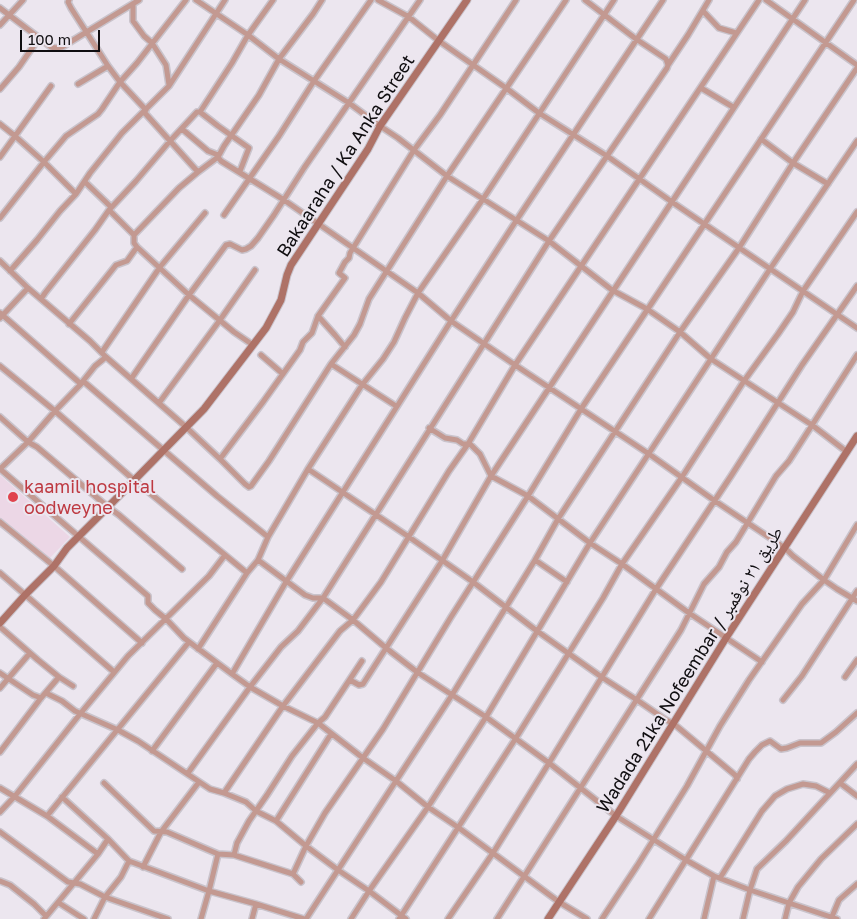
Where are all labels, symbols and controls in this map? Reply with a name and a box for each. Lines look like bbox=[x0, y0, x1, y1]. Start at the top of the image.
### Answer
scale bar bbox=[22, 20, 102, 52]
text: 100 m bbox=[28, 30, 71, 48]
street label: Bakaaraha / Ka Anka Street bbox=[273, 51, 419, 261]
place label: kaamil hospital oodweyne bbox=[24, 476, 156, 518]
marker: kaamil hospital oodweyne bbox=[6, 490, 20, 504]
street label: Wadada 21ka Nofeembar / طريق ٢١ نوفمبر bbox=[592, 523, 788, 817]

